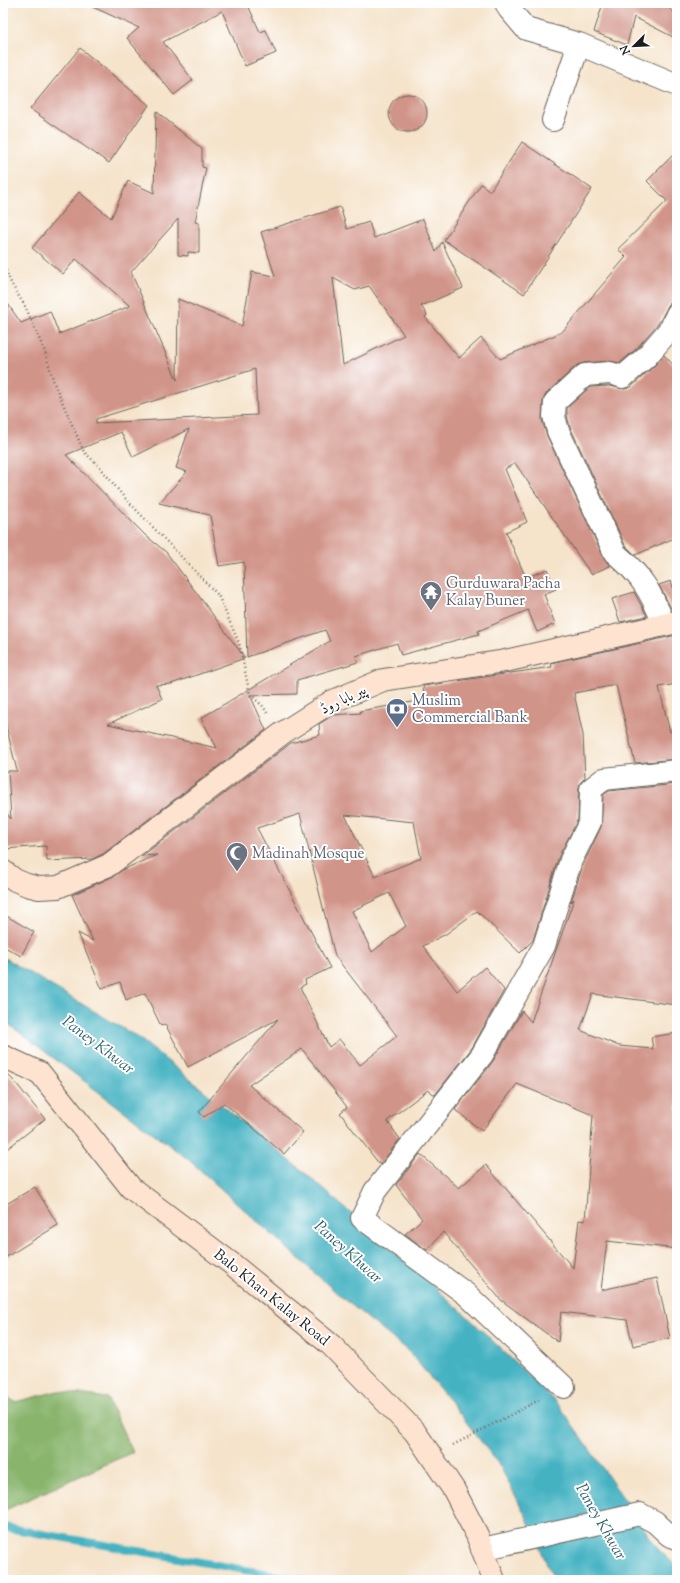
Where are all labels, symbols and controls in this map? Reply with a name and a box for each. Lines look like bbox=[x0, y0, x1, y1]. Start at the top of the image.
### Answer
north arrow bbox=[614, 26, 654, 66]
text: N bbox=[617, 42, 635, 58]
place label: Gurduwara Pacha Kalay Buner bbox=[446, 574, 561, 612]
temple icon: Gurduwara Pacha Kalay Buner bbox=[418, 579, 444, 612]
street label: پیر بابا روڈ bbox=[317, 680, 371, 720]
place label: Muslim Commercial Bank bbox=[412, 691, 528, 729]
bank icon: Muslim Commercial Bank bbox=[384, 696, 410, 729]
mosque icon: Madinah Mosque bbox=[224, 840, 250, 873]
place label: Madinah Mosque bbox=[252, 844, 365, 865]
water label: Paney Khwar bbox=[57, 1011, 139, 1081]
water label: Paney Khwar bbox=[308, 1216, 387, 1290]
street label: Balo Khan Kalay Road bbox=[209, 1245, 334, 1352]
water label: Paney Khwar bbox=[569, 1480, 631, 1565]

